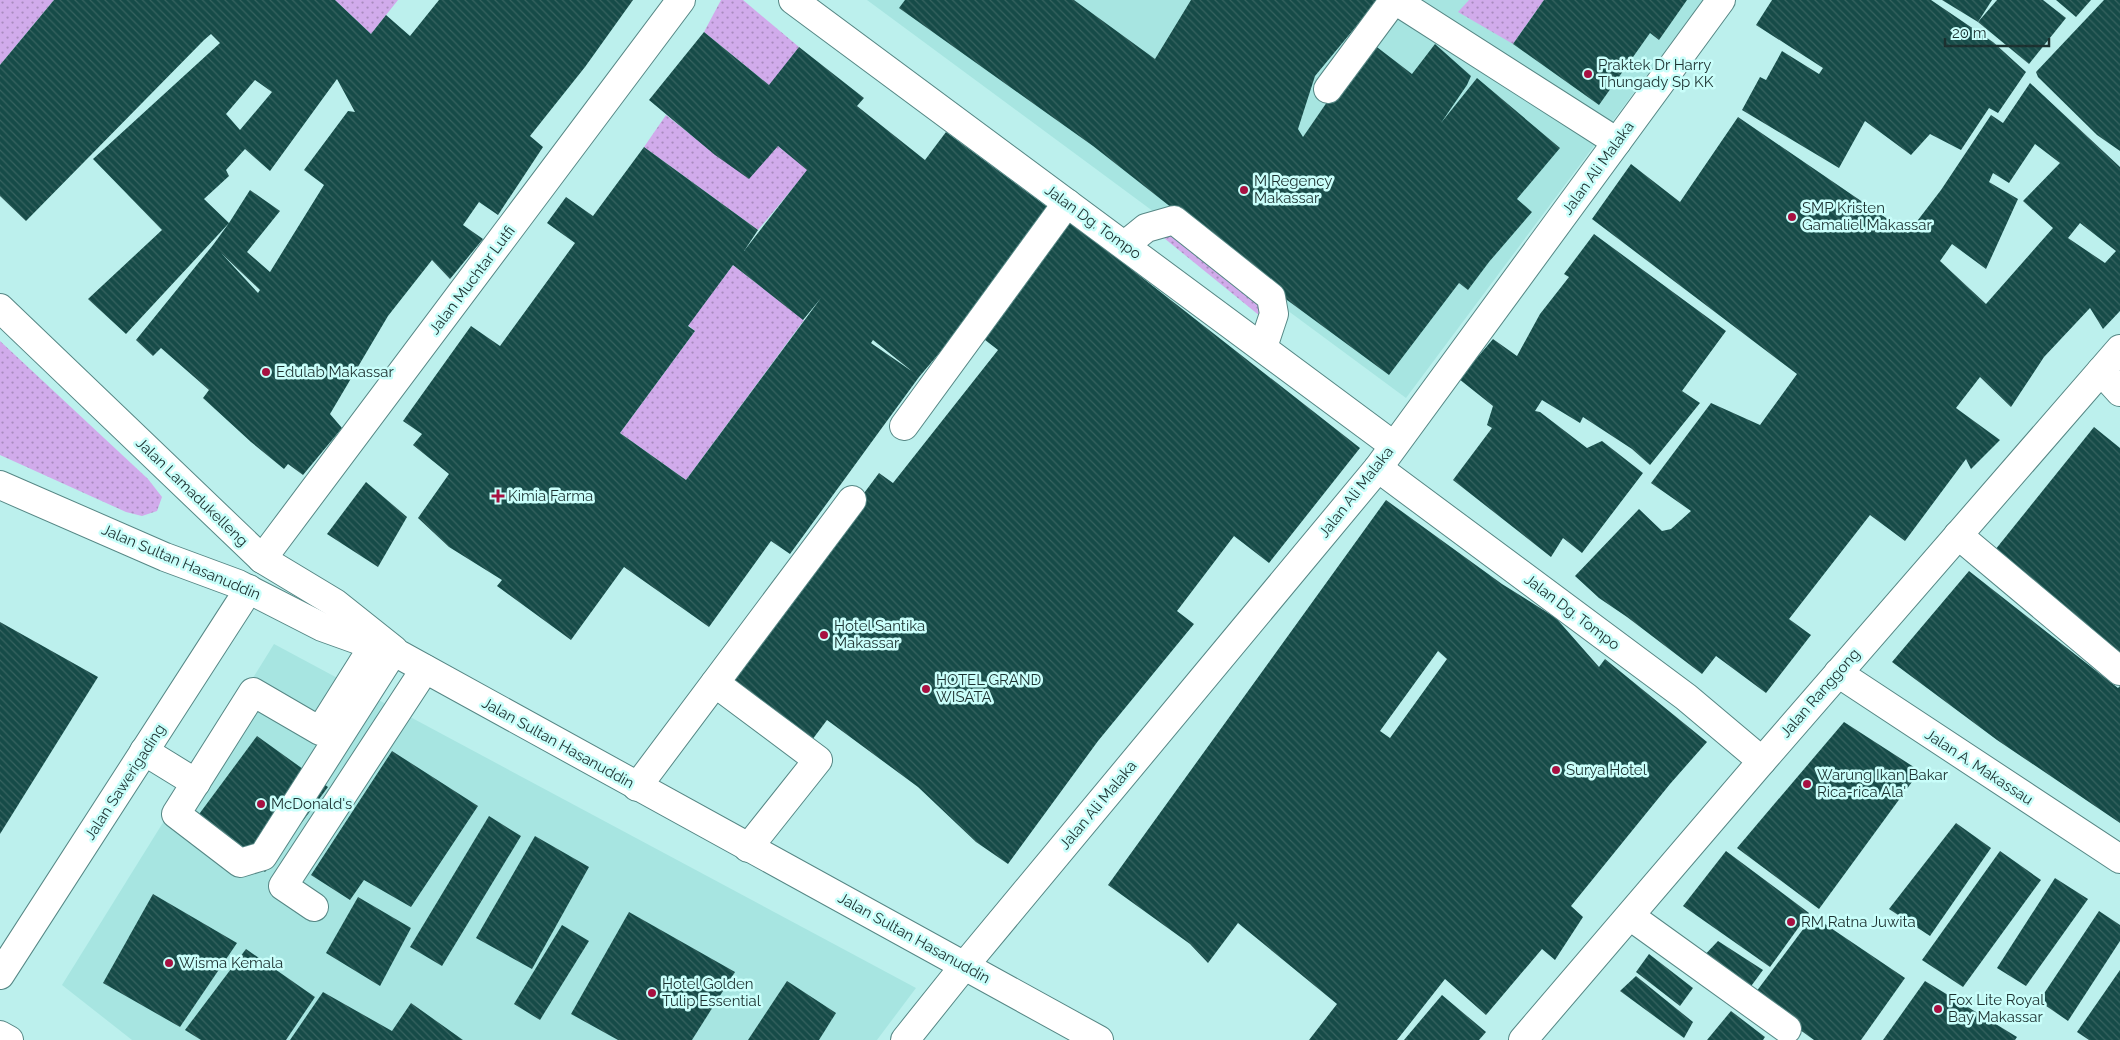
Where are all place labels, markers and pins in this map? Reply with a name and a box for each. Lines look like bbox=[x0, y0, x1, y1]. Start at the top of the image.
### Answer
place label: Praktek Dr Harry Thungady Sp KK bbox=[1598, 56, 1714, 91]
marker: Praktek Dr Harry Thungady Sp KK bbox=[1582, 68, 1594, 80]
place label: M Regency Makassar bbox=[1254, 172, 1332, 207]
marker: M Regency Makassar bbox=[1238, 184, 1250, 196]
place label: SMP Kristen Gamaliel Makassar bbox=[1802, 199, 1932, 234]
marker: SMP Kristen Gamaliel Makassar bbox=[1786, 211, 1798, 223]
place label: Edulab Makassar bbox=[276, 363, 395, 381]
marker: Edulab Makassar bbox=[260, 366, 272, 378]
place label: Kimia Farma bbox=[508, 487, 593, 505]
marker: Kimia Farma bbox=[492, 490, 504, 502]
place label: Hotel Santika Makassar bbox=[834, 617, 925, 652]
marker: Hotel Santika Makassar bbox=[818, 629, 830, 641]
place label: HOTEL GRAND WISATA bbox=[936, 671, 1042, 706]
marker: HOTEL GRAND WISATA bbox=[920, 683, 932, 695]
place label: Surya Hotel bbox=[1566, 761, 1648, 779]
marker: Surya Hotel bbox=[1550, 764, 1562, 776]
place label: Warung Ikan Bakar Rica-rica Ala' bbox=[1817, 766, 1949, 801]
marker: Warung Ikan Bakar Rica-rica Ala' bbox=[1801, 778, 1813, 790]
place label: McDonald's bbox=[271, 795, 352, 813]
marker: McDonald's bbox=[255, 798, 267, 810]
place label: RM Ratna Juwita bbox=[1801, 913, 1916, 931]
marker: RM Ratna Juwita bbox=[1785, 916, 1797, 928]
place label: Wisma Kemala bbox=[179, 954, 283, 972]
marker: Wisma Kemala bbox=[163, 957, 175, 969]
place label: Hotel Golden Tulip Essential bbox=[662, 975, 762, 1010]
marker: Hotel Golden Tulip Essential bbox=[646, 987, 658, 999]
place label: Fox Lite Royal Bay Makassar bbox=[1948, 991, 2045, 1026]
marker: Fox Lite Royal Bay Makassar bbox=[1932, 1003, 1944, 1015]

